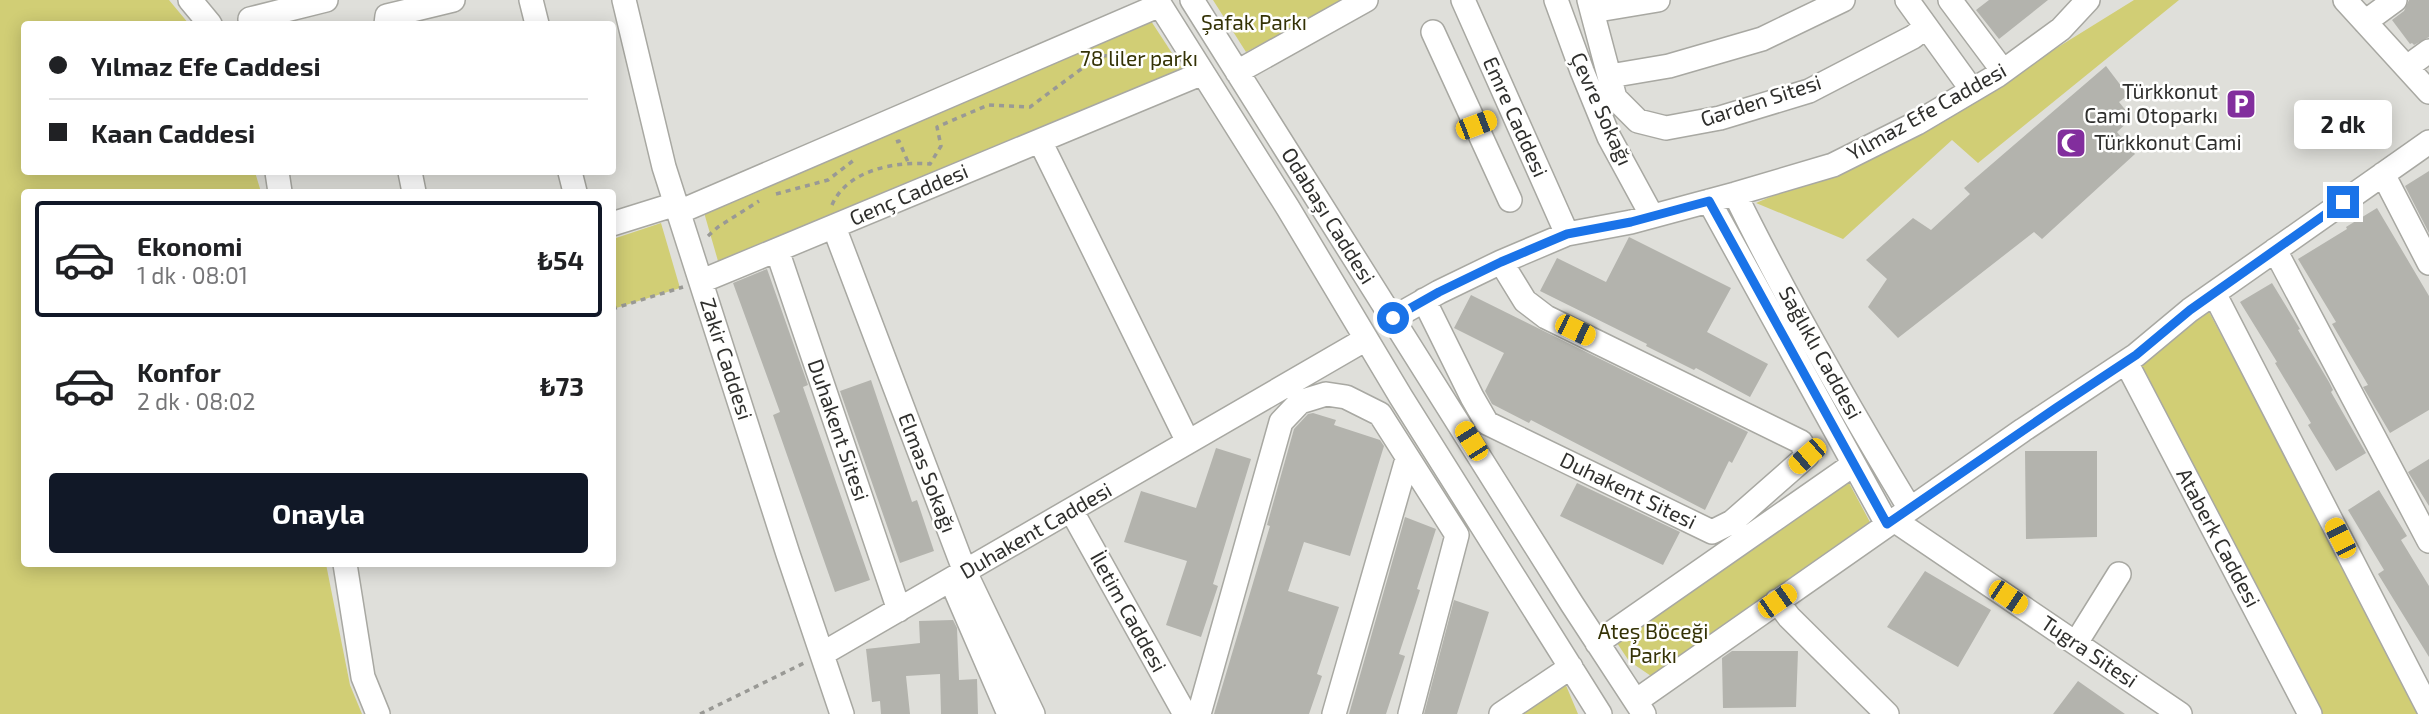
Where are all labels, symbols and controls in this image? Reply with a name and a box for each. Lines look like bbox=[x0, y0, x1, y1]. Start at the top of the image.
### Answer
park label: Şafak Parkı bbox=[1201, 9, 1307, 36]
park label: 78 liler parkı bbox=[1080, 45, 1198, 70]
street label: Çevre Sokağı bbox=[1564, 48, 1638, 170]
text: Yılmaz Efe Caddesi bbox=[91, 50, 321, 81]
street label: Emre Caddesi bbox=[1479, 52, 1554, 180]
street label: Yılmaz Efe Caddesi bbox=[1842, 57, 2010, 165]
street label: Garden Sitesi bbox=[1697, 68, 1824, 131]
place label: Türkkonut Cami Otoparkı bbox=[2084, 78, 2218, 127]
parking icon: Türkkonut Cami Otoparkı bbox=[2224, 87, 2258, 121]
callout: 2 dk bbox=[2294, 100, 2392, 150]
car bbox=[1453, 108, 1500, 142]
text: 2 dk bbox=[2321, 110, 2365, 138]
text: Kaan Caddesi bbox=[91, 117, 255, 148]
mosque icon: Türkkonut Cami bbox=[2054, 126, 2088, 160]
place label: Türkkonut Cami bbox=[2094, 129, 2242, 154]
street label: Odabaşı Caddesi bbox=[1276, 142, 1381, 289]
street label: Genç Caddesi bbox=[845, 157, 972, 232]
route end bbox=[2327, 186, 2359, 218]
icon: car bbox=[53, 228, 116, 291]
text: Ekonomi bbox=[137, 230, 243, 261]
text: ₺54 bbox=[538, 244, 584, 275]
text: 1 dk · 08:01 bbox=[137, 261, 248, 289]
street label: Sağlıklı Caddesi bbox=[1774, 281, 1868, 423]
street label: Zakir Caddesi bbox=[696, 294, 759, 423]
route start bbox=[1377, 302, 1409, 334]
car bbox=[1552, 311, 1599, 349]
icon: car bbox=[53, 354, 116, 417]
street label: Duhakent Sitesi bbox=[803, 355, 875, 504]
text: Konfor bbox=[137, 356, 221, 387]
text: ₺73 bbox=[540, 370, 584, 401]
text: 2 dk · 08:02 bbox=[137, 387, 255, 415]
street label: Elmas Sokağı bbox=[894, 409, 963, 536]
car bbox=[1451, 418, 1492, 464]
car bbox=[1785, 434, 1830, 478]
street label: Duhakent Sitesi bbox=[1556, 446, 1701, 533]
street label: Ataberk Caddesi bbox=[2172, 463, 2266, 611]
button: Onayla bbox=[49, 473, 588, 553]
street label: Duhakent Caddesi bbox=[955, 476, 1116, 583]
car bbox=[2322, 515, 2359, 561]
street label: İletim Caddesi bbox=[1086, 547, 1173, 676]
car bbox=[1985, 577, 2032, 617]
car bbox=[1754, 580, 1801, 622]
street label: Tugra Sitesi bbox=[2037, 609, 2143, 692]
park label: Ateş Böceği Parkı bbox=[1598, 618, 1708, 667]

